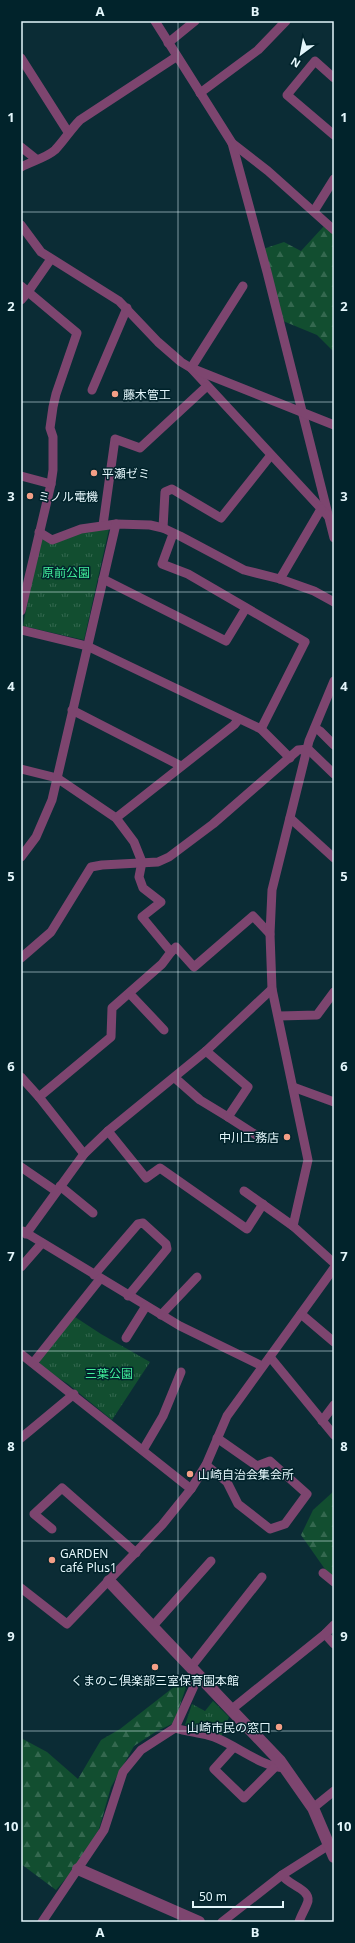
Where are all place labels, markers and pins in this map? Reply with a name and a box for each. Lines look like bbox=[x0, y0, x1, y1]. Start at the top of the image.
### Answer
place label: 藤木管工 bbox=[123, 386, 171, 403]
marker: 藤木管工 bbox=[110, 389, 120, 399]
place label: 平瀬ゼミ bbox=[102, 465, 150, 482]
marker: 平瀬ゼミ bbox=[89, 468, 99, 478]
place label: ミノル電機 bbox=[38, 488, 98, 505]
marker: ミノル電機 bbox=[25, 491, 35, 501]
place label: 中川工務店 bbox=[219, 1129, 279, 1146]
marker: 中川工務店 bbox=[282, 1132, 292, 1142]
place label: 山崎自治会集会所 bbox=[198, 1466, 294, 1483]
marker: 山崎自治会集会所 bbox=[185, 1469, 195, 1479]
place label: GARDEN café Plus1 bbox=[60, 1545, 117, 1576]
marker: GARDEN café Plus1 bbox=[47, 1555, 57, 1565]
marker: くまのこ倶楽部三室保育園本館 bbox=[150, 1662, 160, 1672]
place label: くまのこ倶楽部三室保育園本館 bbox=[71, 1672, 239, 1689]
place label: 山崎市民の窓口 bbox=[187, 1719, 271, 1736]
marker: 山崎市民の窓口 bbox=[274, 1722, 284, 1732]

